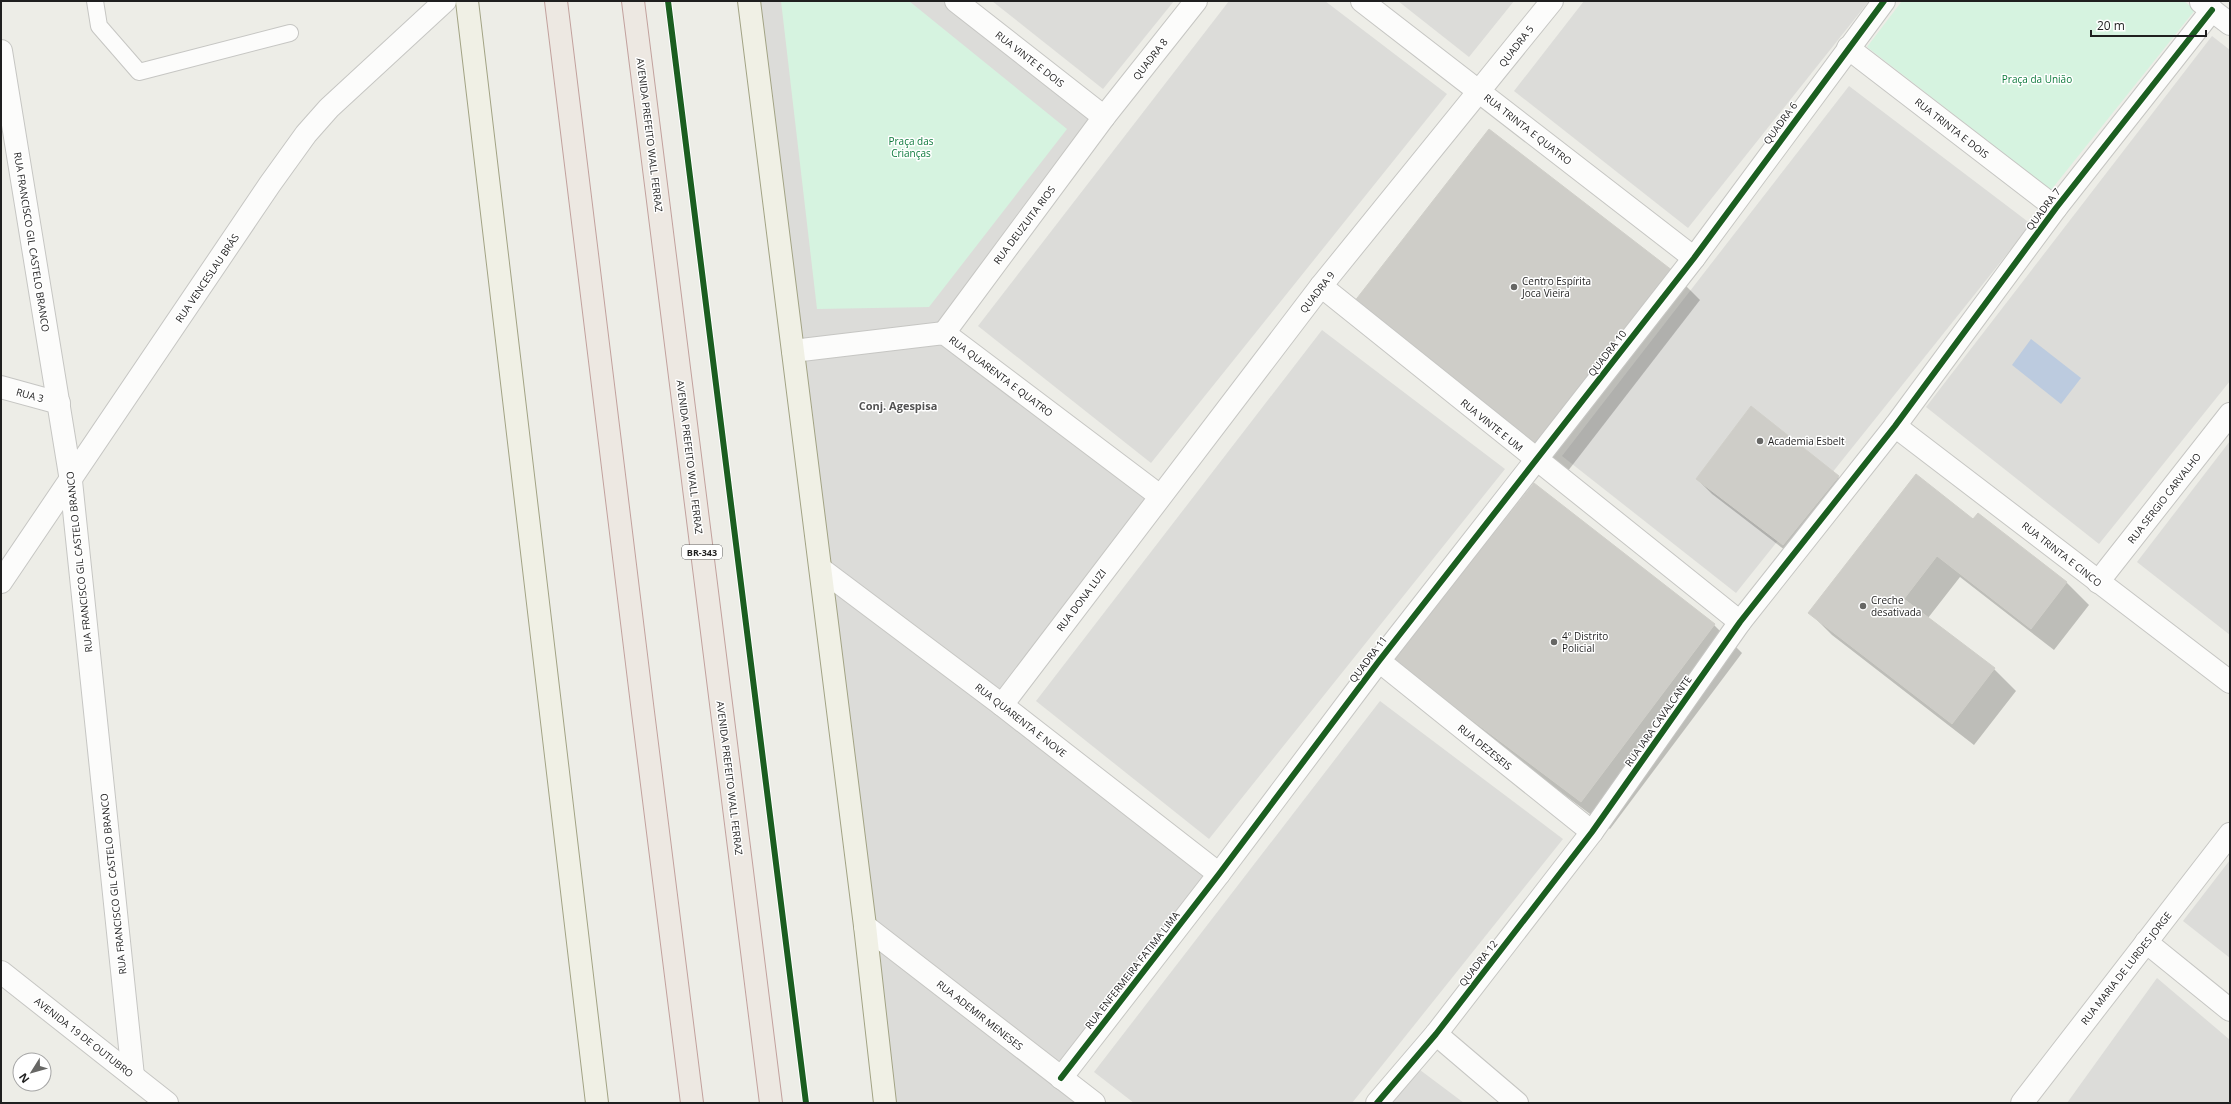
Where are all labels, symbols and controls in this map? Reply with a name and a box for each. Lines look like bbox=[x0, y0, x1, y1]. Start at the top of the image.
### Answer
scale bar bbox=[2091, 12, 2206, 38]
text: 20 m bbox=[2097, 17, 2125, 34]
street label: QUADRA 5 bbox=[1495, 22, 1537, 70]
street label: RUA VINTE E DOIS bbox=[993, 28, 1067, 90]
street label: QUADRA 8 bbox=[1129, 35, 1171, 83]
street label: AVENIDA PREFEITO WALL FERRAZ bbox=[634, 57, 666, 213]
park label: Praça da União bbox=[2002, 72, 2072, 86]
street label: RUA TRINTA E QUATRO bbox=[1481, 90, 1575, 168]
street label: RUA TRINTA E DOIS bbox=[1912, 95, 1992, 161]
street label: QUADRA 6 bbox=[1760, 99, 1800, 147]
park label: Praça das Crianças bbox=[888, 134, 934, 160]
street label: RUA FRANCISCO GIL CASTELO BRANCO bbox=[11, 151, 53, 333]
street label: RUA DEUZUITA RIOS bbox=[990, 183, 1058, 267]
street label: QUADRA 7 bbox=[2023, 185, 2064, 233]
street label: RUA VENCESLAU BRÁS bbox=[172, 231, 242, 325]
street label: QUADRA 9 bbox=[1296, 268, 1338, 316]
place label: Centro Espírita Joca Vieira bbox=[1521, 274, 1591, 300]
marker: Centro Espírita Joca Vieira bbox=[1509, 282, 1519, 292]
street label: QUADRA 10 bbox=[1584, 327, 1630, 379]
street label: RUA QUARENTA E QUATRO bbox=[946, 332, 1056, 420]
street label: AVENIDA PREFEITO WALL FERRAZ bbox=[674, 379, 706, 535]
street label: RUA 3 bbox=[15, 385, 46, 405]
street label: RUA VINTE E UM bbox=[1458, 395, 1526, 455]
district label: Conj. Agespisa bbox=[859, 398, 937, 413]
place label: Academia Esbelt bbox=[1768, 434, 1845, 448]
marker: Academia Esbelt bbox=[1755, 436, 1765, 446]
street label: RUA SERGIO CARVALHO bbox=[2124, 450, 2204, 546]
street label: RUA FRANCISCO GIL CASTELO BRANCO bbox=[63, 471, 95, 653]
street label: RUA TRINTA E CINCO bbox=[2019, 518, 2105, 590]
road number: BR-343 bbox=[682, 545, 722, 559]
street label: RUA DONA LUZI bbox=[1053, 566, 1109, 634]
place label: Creche desativada bbox=[1871, 593, 1921, 619]
marker: Creche desativada bbox=[1858, 601, 1868, 611]
place label: 4º Distrito Policial bbox=[1562, 629, 1608, 655]
street label: QUADRA 11 bbox=[1346, 633, 1390, 685]
marker: 4º Distrito Policial bbox=[1549, 637, 1559, 647]
street label: RUA IARA CAVALCANTE bbox=[1621, 673, 1695, 769]
street label: RUA QUARENTA E NOVE bbox=[972, 680, 1070, 760]
street label: AVENIDA PREFEITO WALL FERRAZ bbox=[714, 700, 746, 856]
street label: RUA DEZESEIS bbox=[1455, 721, 1515, 773]
street label: RUA FRANCISCO GIL CASTELO BRANCO bbox=[97, 793, 129, 975]
street label: RUA ENFERMEIRA FATIMA LIMA bbox=[1082, 908, 1183, 1032]
street label: RUA MARIA DE LURDES JORGE bbox=[2077, 909, 2175, 1027]
street label: QUADRA 12 bbox=[1455, 937, 1501, 989]
street label: RUA ADEMIR MENESES bbox=[934, 977, 1026, 1053]
street label: AVENIDA 19 DE OUTUBRO bbox=[32, 994, 137, 1080]
north arrow bbox=[12, 1052, 52, 1092]
text: N bbox=[15, 1070, 32, 1086]

